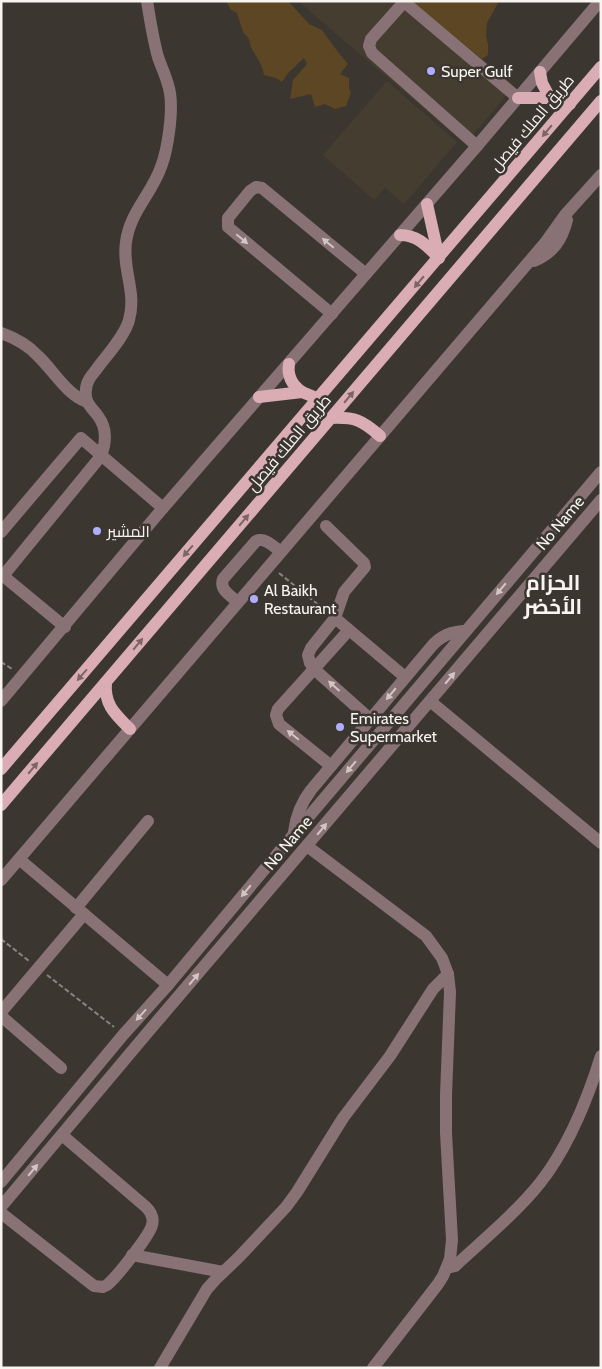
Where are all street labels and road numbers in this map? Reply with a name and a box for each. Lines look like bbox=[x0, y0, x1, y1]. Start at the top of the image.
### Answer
street label: طريق الملك فيصل bbox=[486, 71, 579, 176]
street label: طريق الملك فيصل bbox=[243, 391, 336, 496]
street label: No Name bbox=[532, 492, 588, 554]
street label: No Name bbox=[260, 812, 316, 874]

